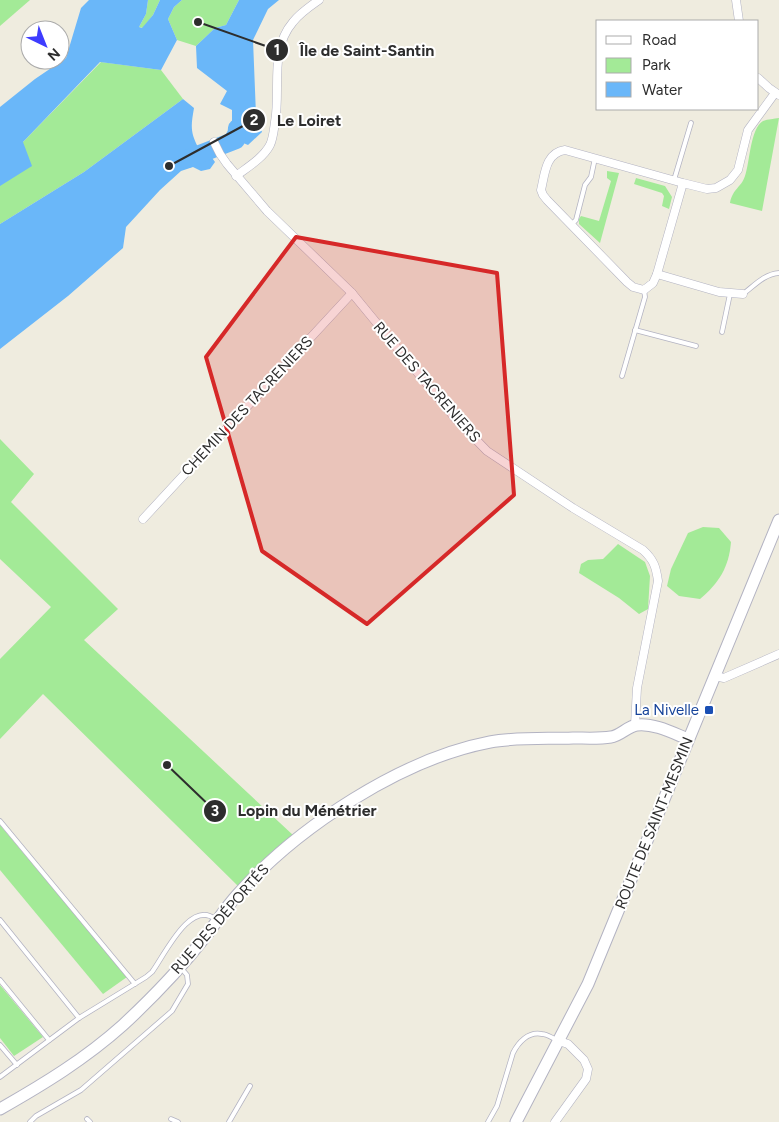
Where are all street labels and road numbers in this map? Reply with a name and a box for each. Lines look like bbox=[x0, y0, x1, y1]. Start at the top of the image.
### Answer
street label: RUE DES TACRENIERS bbox=[370, 318, 484, 446]
street label: CHEMIN DES TACRENIERS bbox=[178, 332, 316, 480]
street label: ROUTE DE SAINT-MESMIN bbox=[611, 734, 697, 912]
street label: RUE DES DÉPORTÉS bbox=[167, 860, 273, 978]

